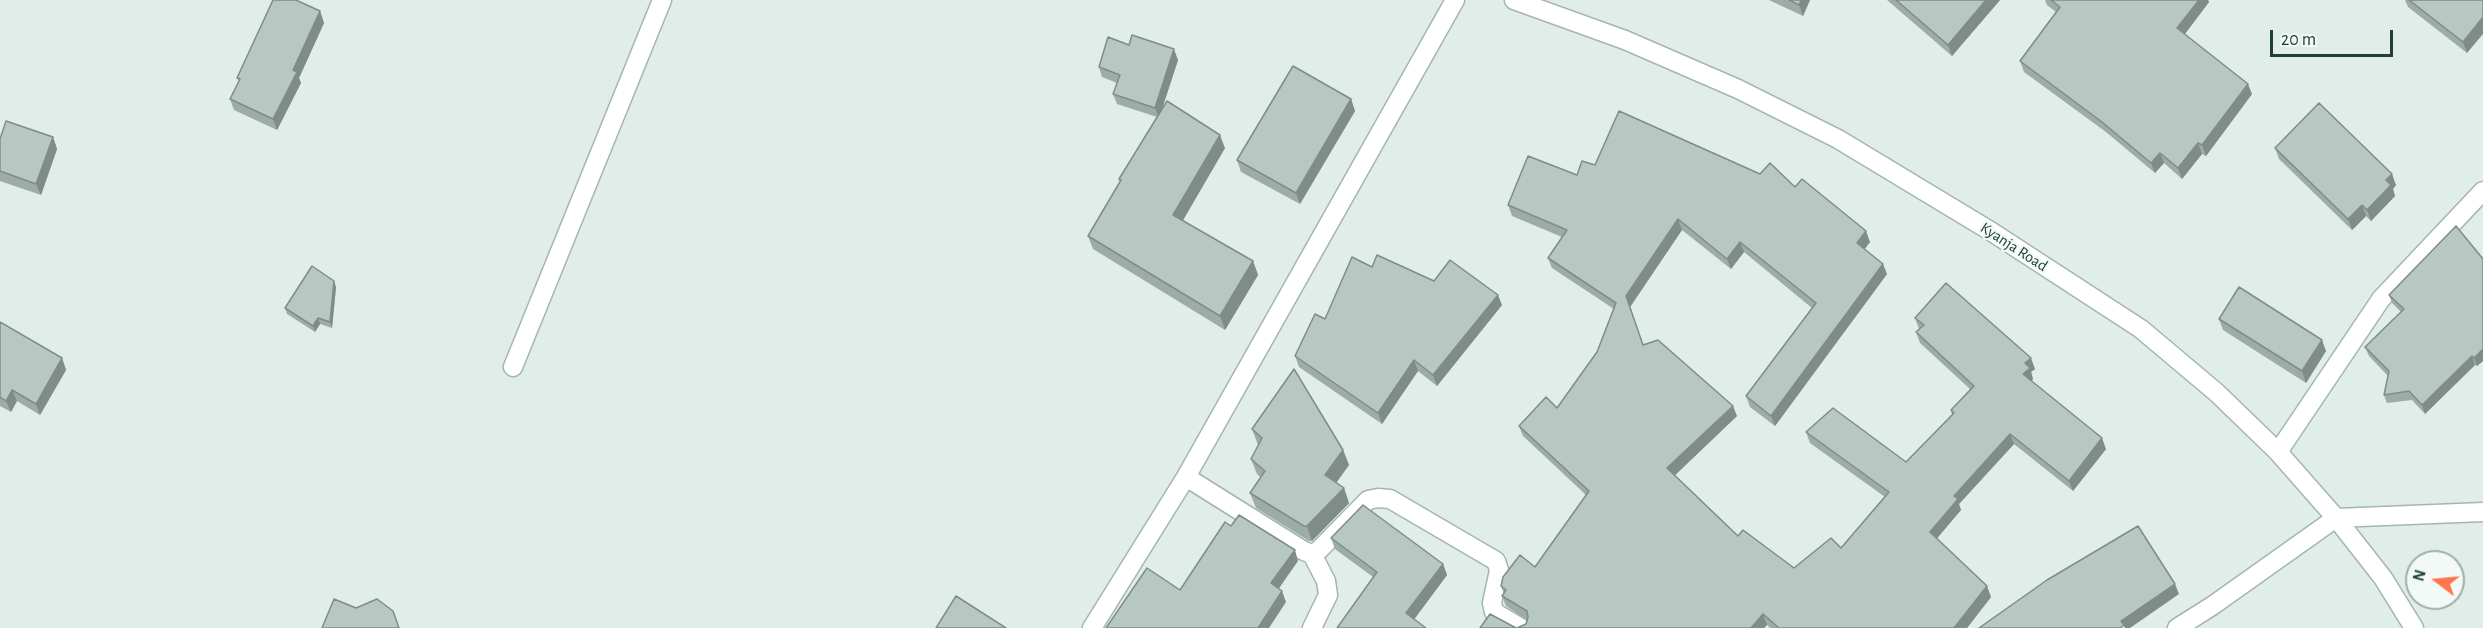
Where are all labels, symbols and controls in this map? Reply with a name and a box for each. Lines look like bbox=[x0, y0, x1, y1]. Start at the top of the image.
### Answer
scale bar bbox=[2273, 18, 2396, 56]
text: 20 m bbox=[2281, 31, 2316, 49]
street label: Kyanja Road bbox=[1977, 218, 2051, 276]
north arrow bbox=[2405, 550, 2465, 610]
text: N bbox=[2410, 568, 2429, 583]

